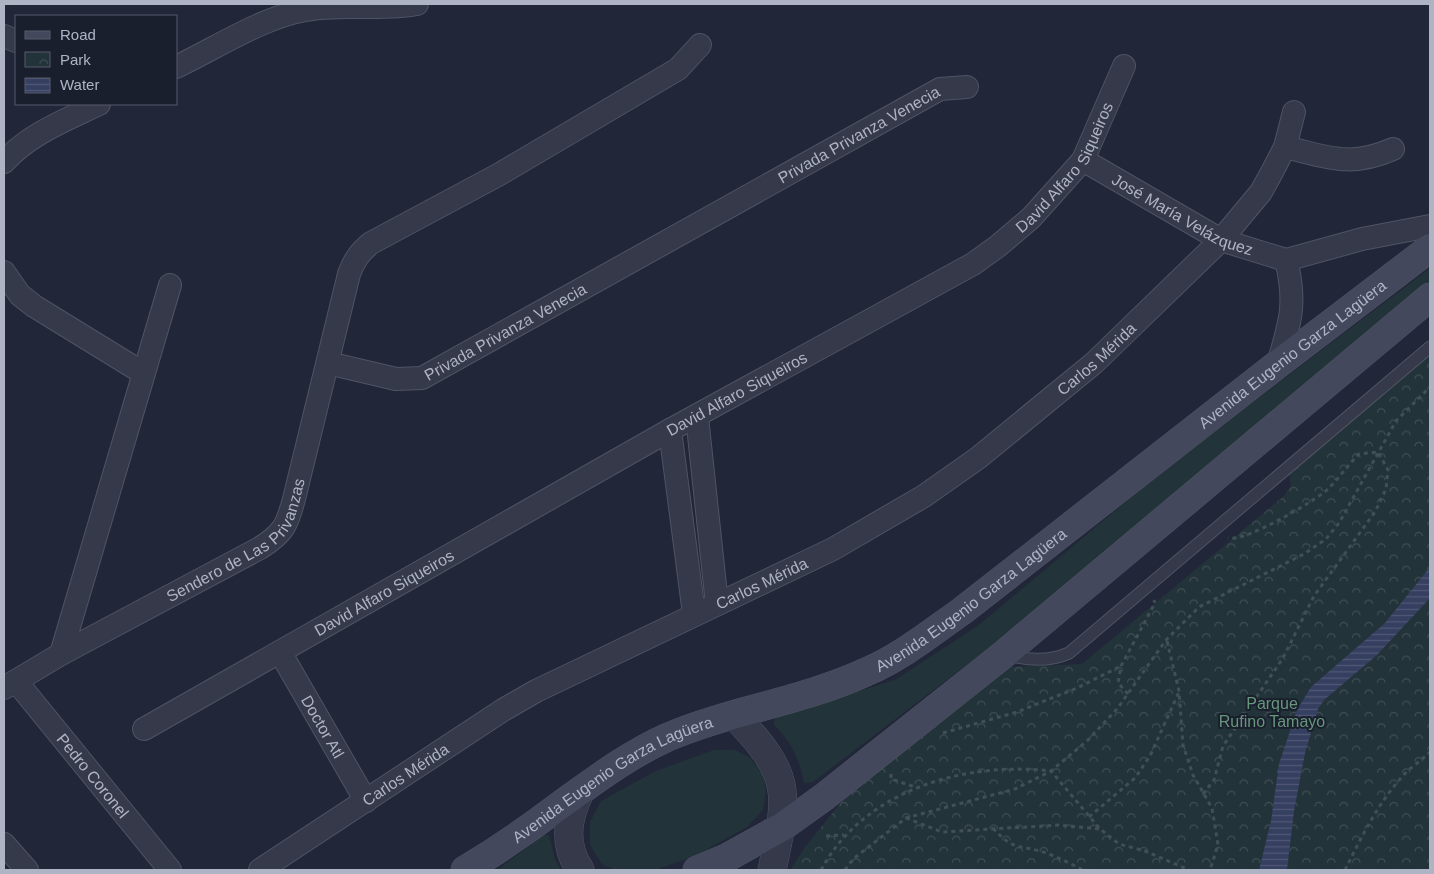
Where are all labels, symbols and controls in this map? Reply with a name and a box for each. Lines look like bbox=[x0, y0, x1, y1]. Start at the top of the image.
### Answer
legend bbox=[15, 15, 178, 105]
text: Road bbox=[60, 26, 96, 43]
text: Park bbox=[60, 51, 91, 68]
text: Water bbox=[60, 76, 99, 93]
street label: Privada Privanza Venecia bbox=[775, 82, 943, 186]
street label: David Alfaro Siqueiros bbox=[1012, 100, 1116, 236]
street label: José María Velázquez bbox=[1109, 170, 1255, 258]
street label: Avenida Eugenio Garza Lagüera bbox=[1195, 276, 1389, 431]
street label: Privada Privanza Venecia bbox=[421, 280, 589, 384]
street label: Carlos Mérida bbox=[1054, 319, 1139, 398]
street label: David Alfaro Siqueiros bbox=[663, 348, 810, 439]
street label: Sendero de Las Privanzas bbox=[164, 476, 307, 605]
street label: Avenida Eugenio Garza Lagüera bbox=[872, 525, 1069, 675]
street label: David Alfaro Siqueiros bbox=[311, 546, 457, 639]
street label: Carlos Mérida bbox=[713, 554, 810, 612]
street label: Doctor Atl bbox=[298, 692, 348, 761]
park label: Parque Rufino Tamayo bbox=[1219, 695, 1325, 730]
street label: Avenida Eugenio Garza Lagüera bbox=[509, 713, 715, 846]
street label: Pedro Coronel bbox=[54, 730, 132, 821]
street label: Carlos Mérida bbox=[359, 740, 452, 809]

